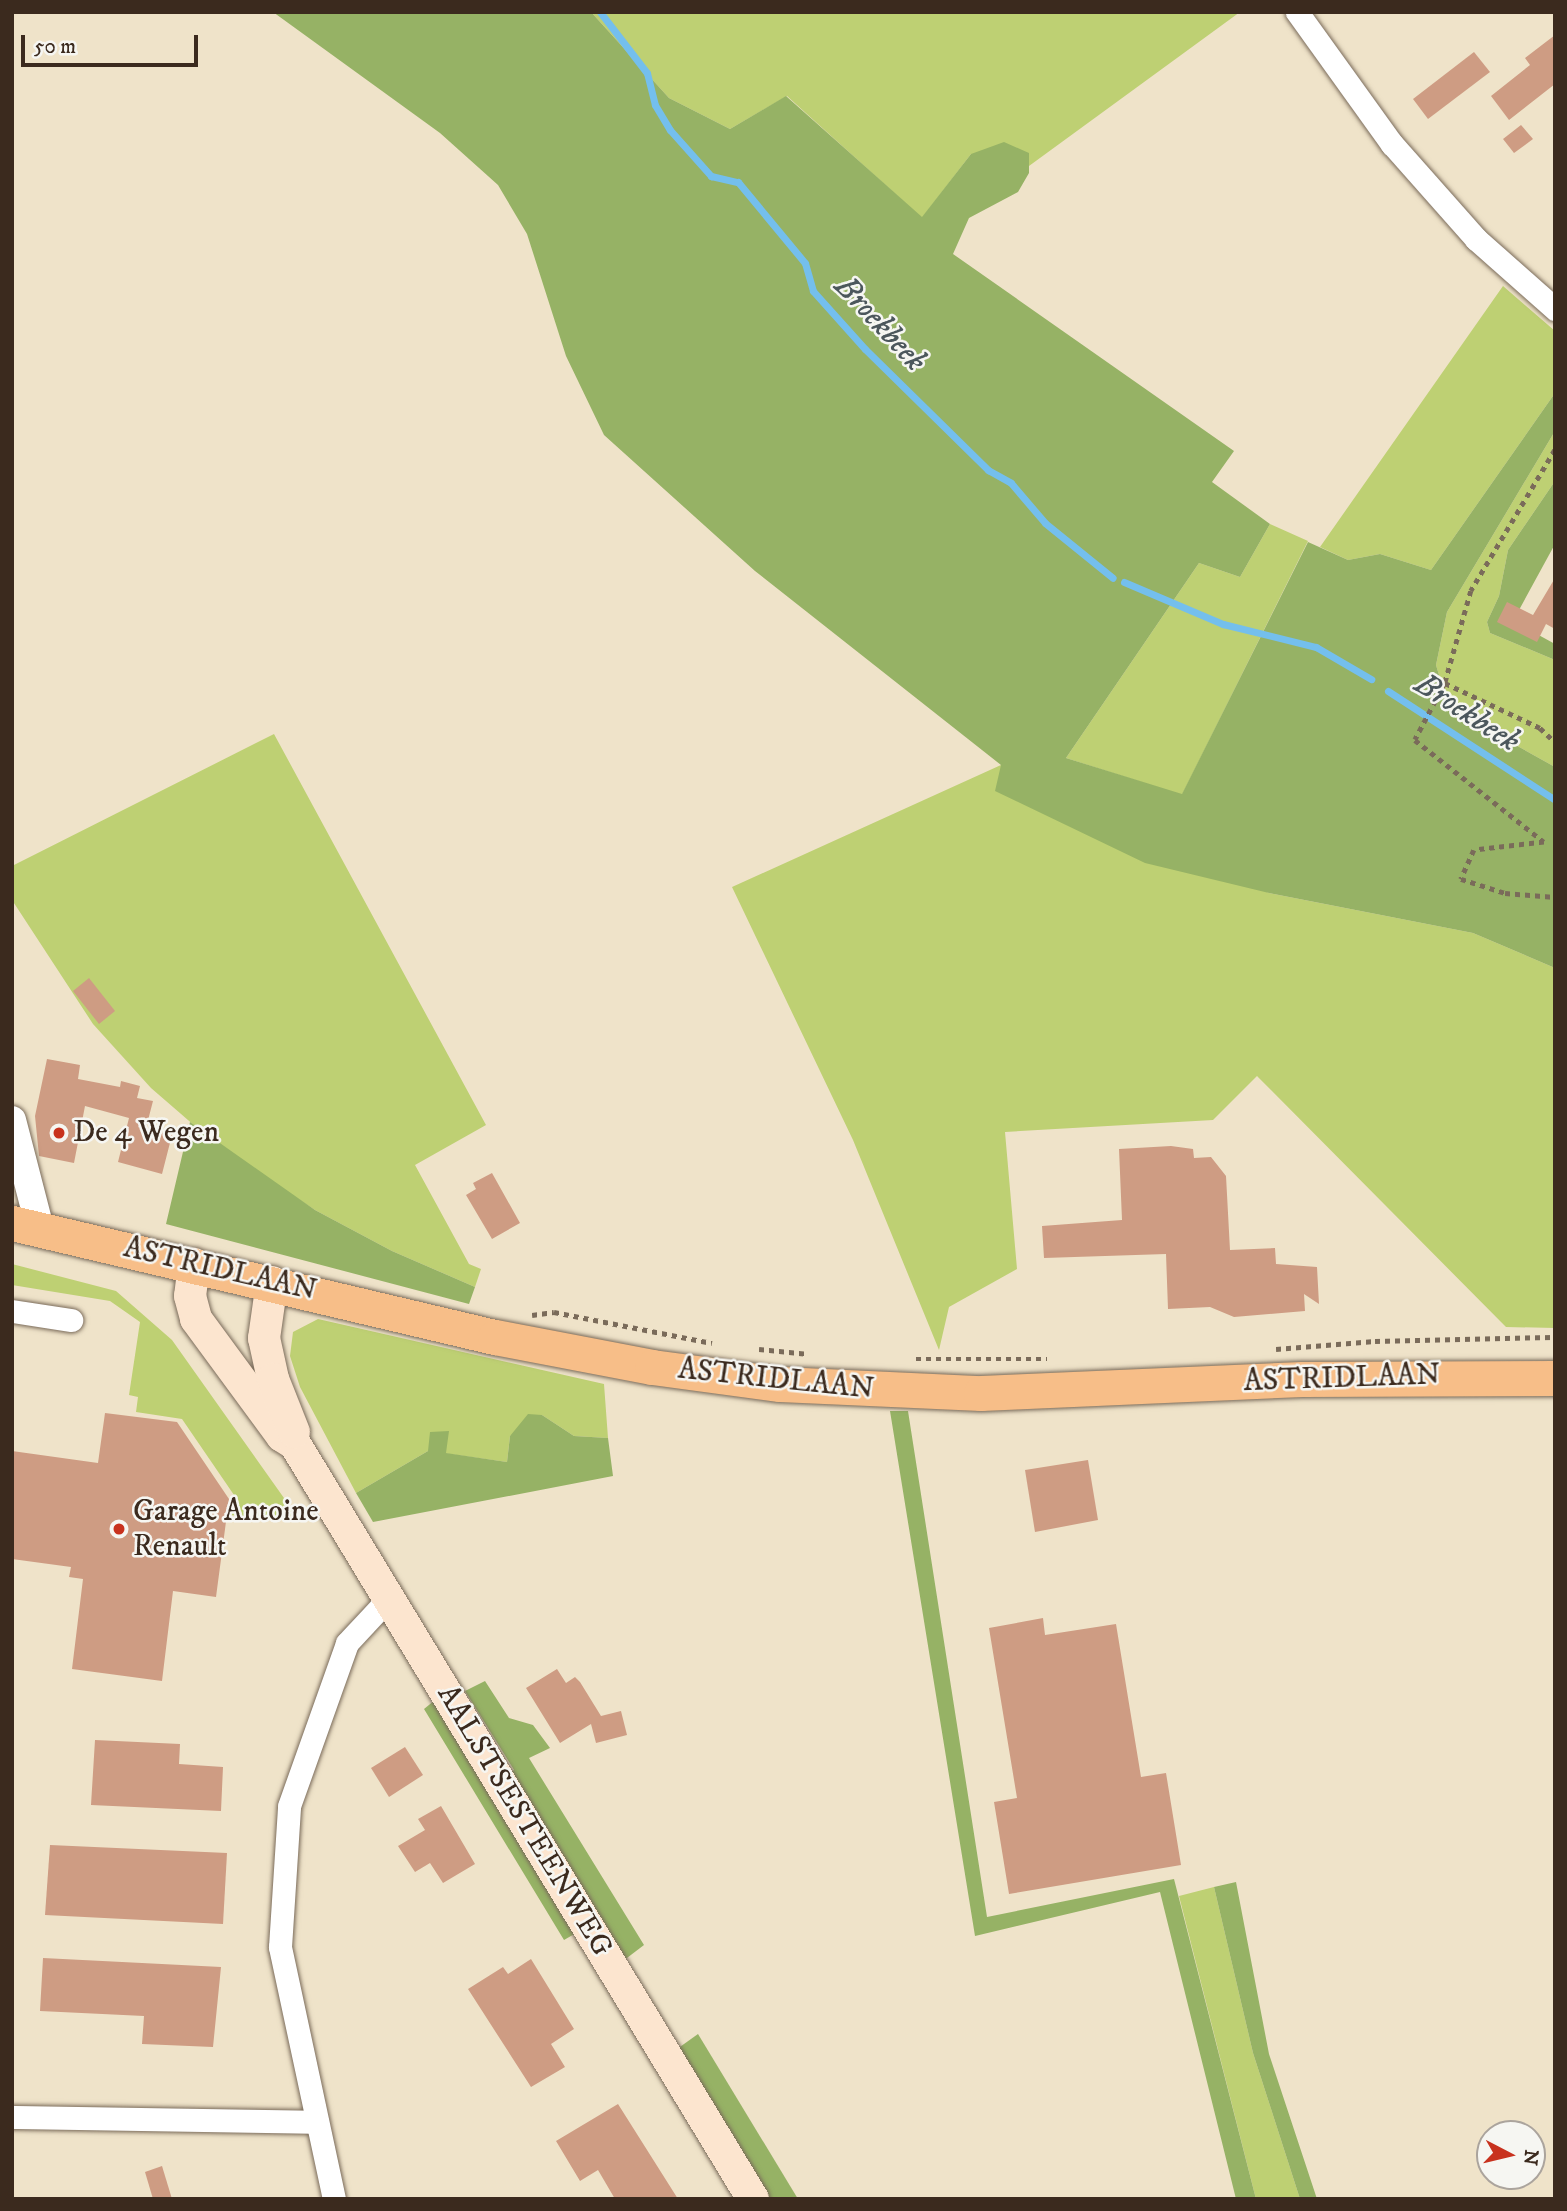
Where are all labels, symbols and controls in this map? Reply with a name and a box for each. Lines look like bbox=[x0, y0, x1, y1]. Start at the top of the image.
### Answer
scale bar bbox=[24, 21, 201, 65]
text: 50 m bbox=[34, 34, 76, 60]
water label: Broekbeek bbox=[826, 268, 934, 380]
water label: Broekbeek bbox=[1407, 665, 1527, 761]
place label: De 4 Wegen bbox=[73, 1115, 219, 1151]
marker: De 4 Wegen bbox=[51, 1125, 67, 1141]
street label: ASTRIDLAAN bbox=[120, 1230, 320, 1310]
street label: ASTRIDLAAN bbox=[676, 1352, 876, 1408]
street label: ASTRIDLAAN bbox=[1243, 1358, 1441, 1400]
place label: Garage Antoine Renault bbox=[133, 1494, 319, 1564]
marker: Garage Antoine Renault bbox=[111, 1521, 127, 1537]
street label: AALSTSESTEENWEG bbox=[429, 1679, 619, 1963]
north arrow bbox=[1476, 2120, 1546, 2190]
text: N bbox=[1518, 2148, 1543, 2167]

